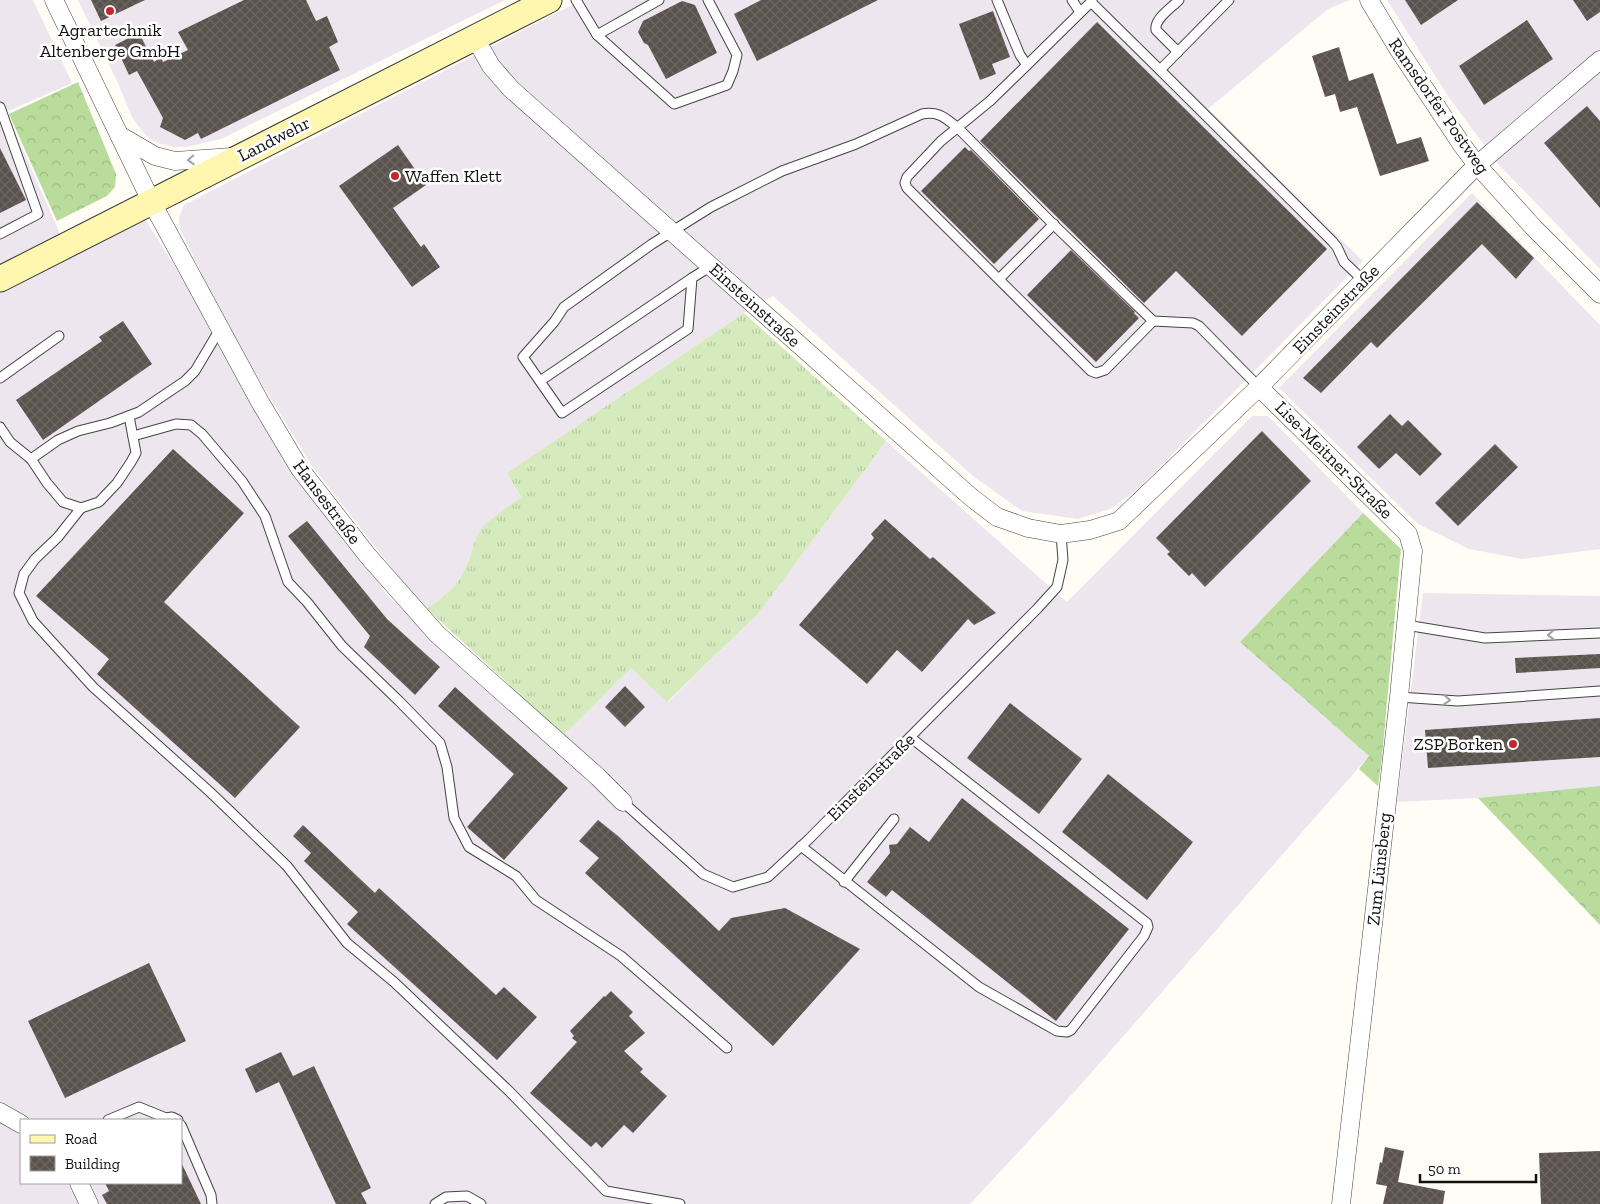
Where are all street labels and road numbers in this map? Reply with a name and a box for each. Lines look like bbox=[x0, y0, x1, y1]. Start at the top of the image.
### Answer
street label: Ramsdorfer Postweg bbox=[1384, 34, 1494, 178]
street label: Landwehr bbox=[234, 111, 314, 167]
street label: Einsteinstraße bbox=[705, 258, 805, 352]
street label: Einsteinstraße bbox=[1288, 260, 1384, 358]
street label: Lise-Meitner-Straße bbox=[1270, 396, 1398, 524]
street label: Hansestraße bbox=[288, 456, 366, 548]
street label: Einsteinstraße bbox=[822, 728, 920, 826]
street label: Zum Lünsberg bbox=[1362, 811, 1396, 927]

